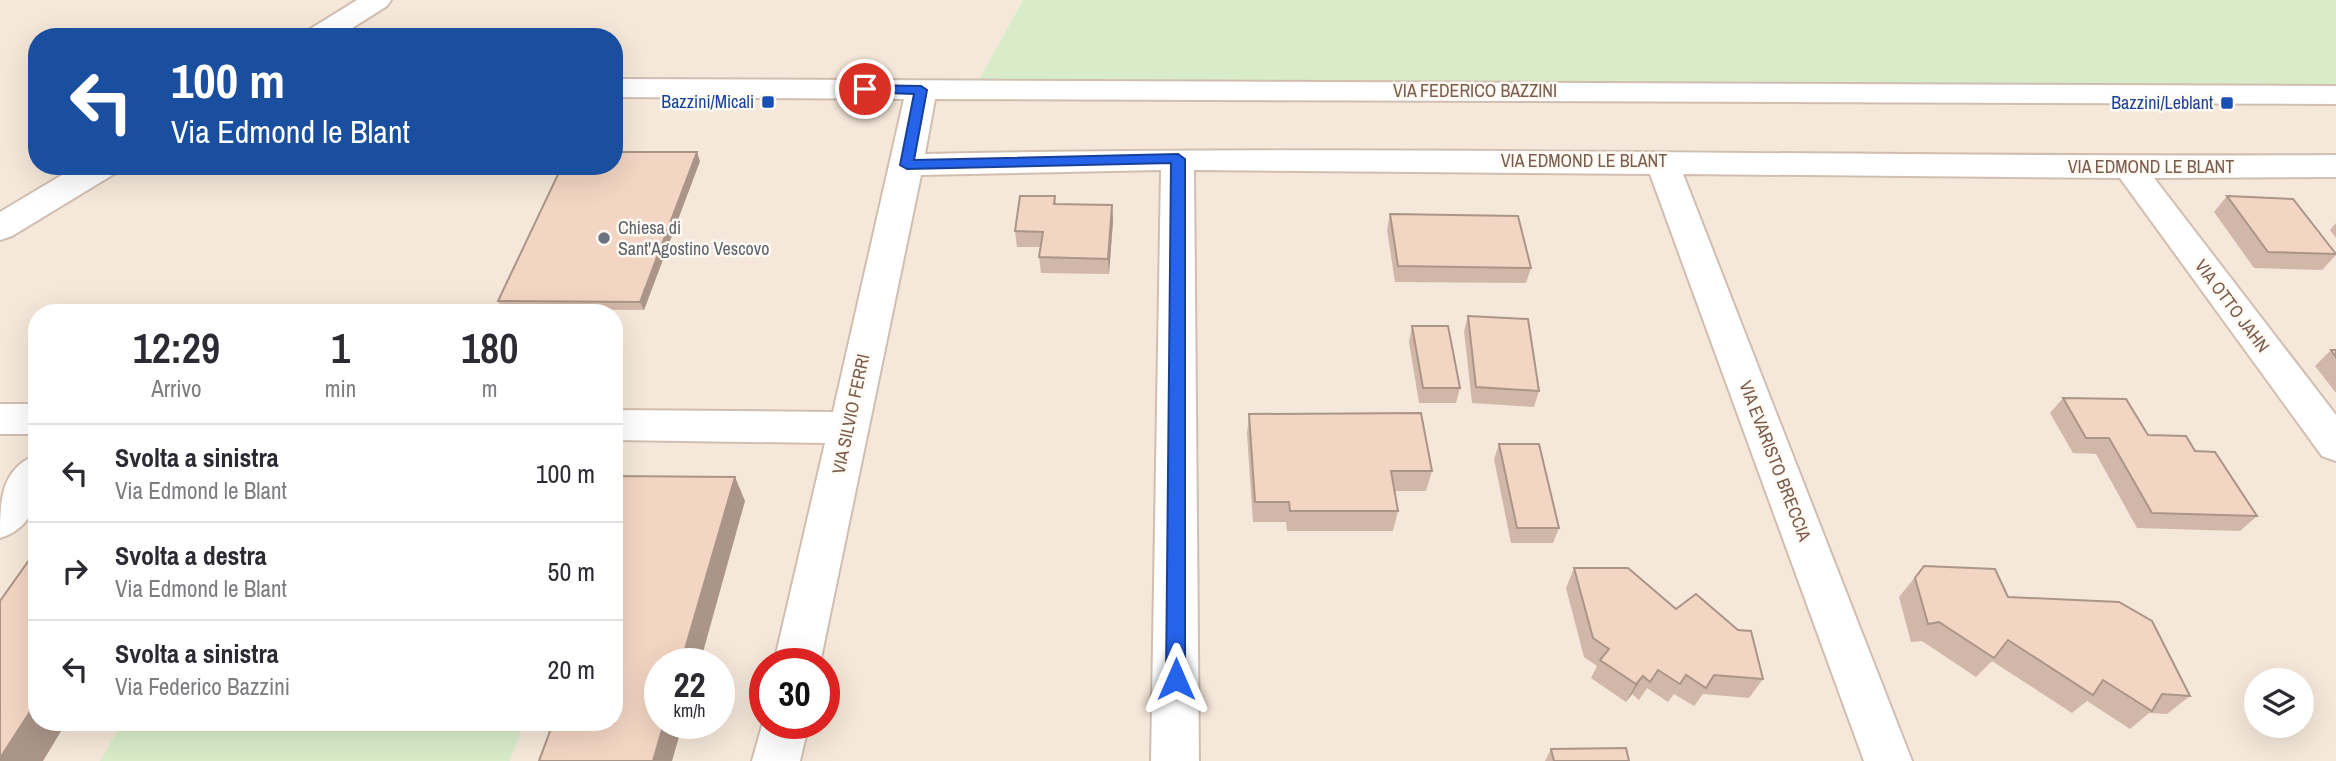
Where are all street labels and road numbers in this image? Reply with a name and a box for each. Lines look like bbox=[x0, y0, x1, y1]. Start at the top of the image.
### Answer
street label: VIA FEDERICO BAZZINI bbox=[1393, 78, 1557, 103]
street label: VIA EDMOND LE BLANT bbox=[1501, 148, 1667, 173]
street label: VIA EDMOND LE BLANT bbox=[2068, 154, 2234, 179]
street label: VIA OTTO JAHN bbox=[2189, 254, 2276, 357]
street label: VIA SILVIO FERRI bbox=[826, 352, 875, 476]
street label: VIA EVARISTO BRECCIA bbox=[1733, 377, 1818, 545]

